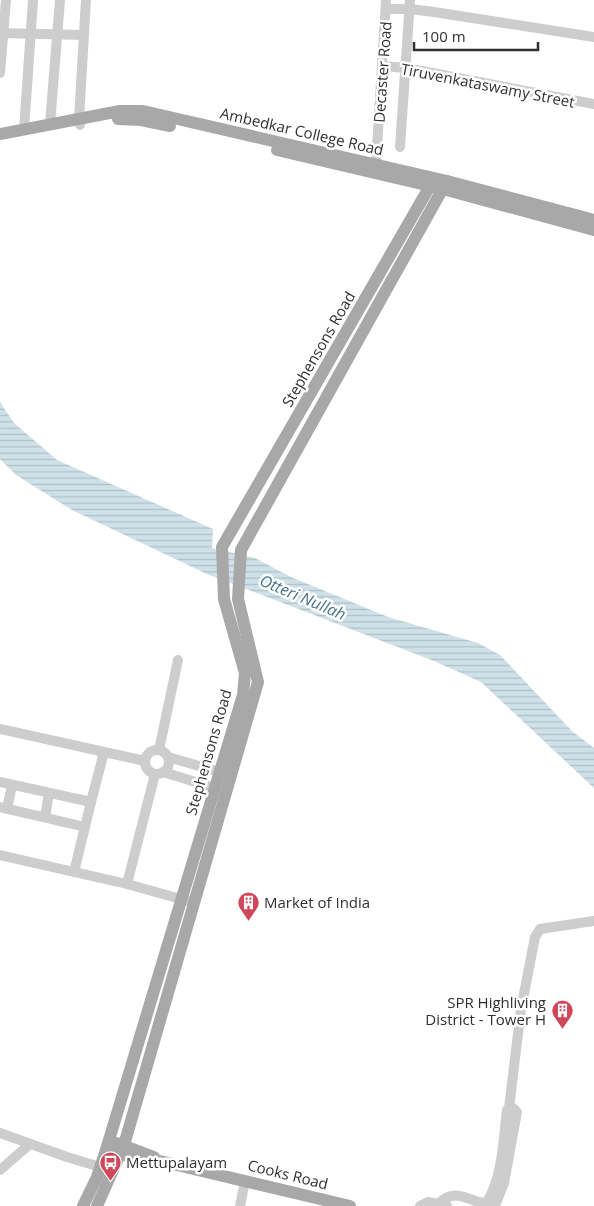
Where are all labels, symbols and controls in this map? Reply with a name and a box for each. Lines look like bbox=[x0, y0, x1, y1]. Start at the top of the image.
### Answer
scale bar bbox=[414, 20, 538, 52]
street label: Decaster Road bbox=[368, 21, 396, 123]
text: 100 m bbox=[422, 26, 466, 46]
street label: Tiruvenkataswamy Street bbox=[399, 58, 577, 112]
street label: Ambedkar College Road bbox=[218, 102, 386, 160]
street label: Stephensons Road bbox=[277, 288, 359, 410]
water label: Otteri Nullah bbox=[257, 569, 349, 625]
street label: Stephensons Road bbox=[180, 687, 236, 817]
building icon: Market of India bbox=[236, 890, 260, 921]
place label: Market of India bbox=[264, 892, 370, 912]
place label: SPR Highliving District - Tower H bbox=[425, 992, 546, 1029]
building icon: SPR Highliving District - Tower H bbox=[550, 999, 574, 1030]
bus stop icon: Mettupalayam bbox=[98, 1150, 122, 1181]
place label: Mettupalayam bbox=[126, 1152, 227, 1172]
street label: Cooks Road bbox=[246, 1154, 330, 1194]

